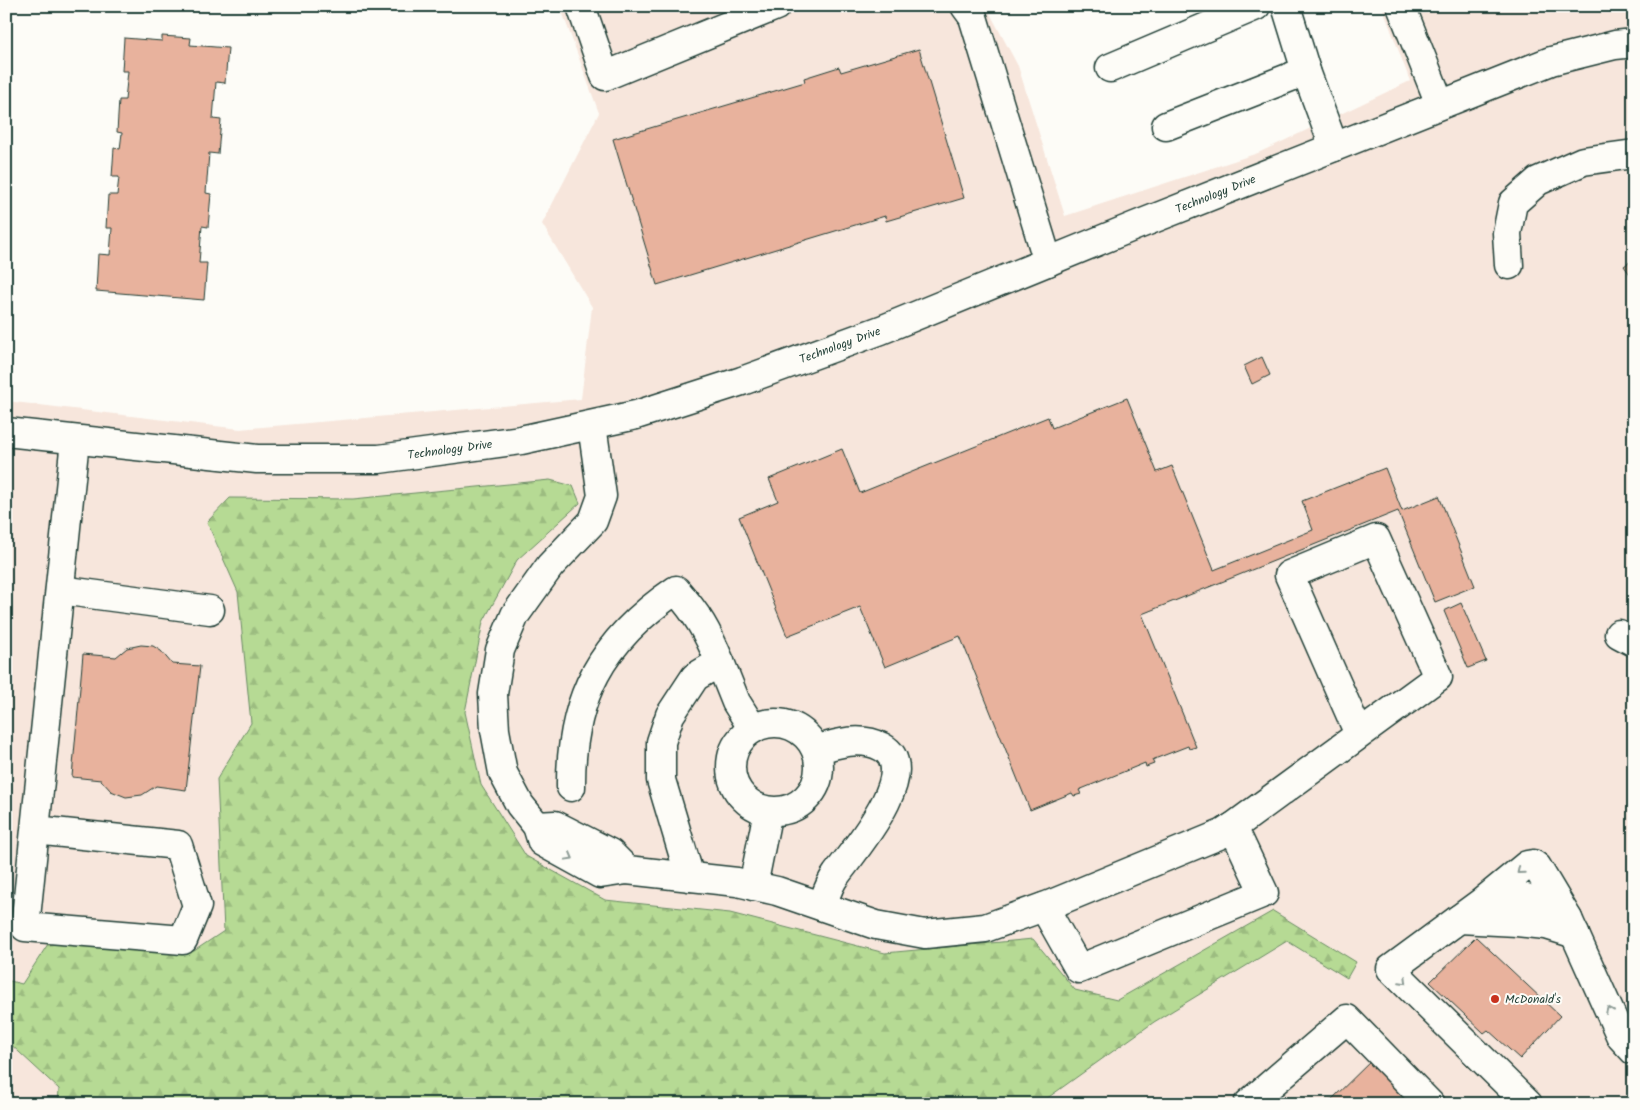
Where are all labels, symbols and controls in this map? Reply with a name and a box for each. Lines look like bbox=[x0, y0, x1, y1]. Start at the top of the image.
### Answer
street label: Technology Drive bbox=[1173, 169, 1259, 219]
street label: Technology Drive bbox=[797, 321, 884, 369]
street label: Technology Drive bbox=[406, 434, 494, 465]
one-way arrow bbox=[564, 851, 573, 861]
one-way arrow bbox=[1517, 866, 1526, 874]
one-way arrow bbox=[1398, 976, 1407, 985]
place label: McDonald's bbox=[1505, 990, 1561, 1009]
marker: McDonald's bbox=[1489, 993, 1501, 1005]
one-way arrow bbox=[1604, 1006, 1615, 1015]

